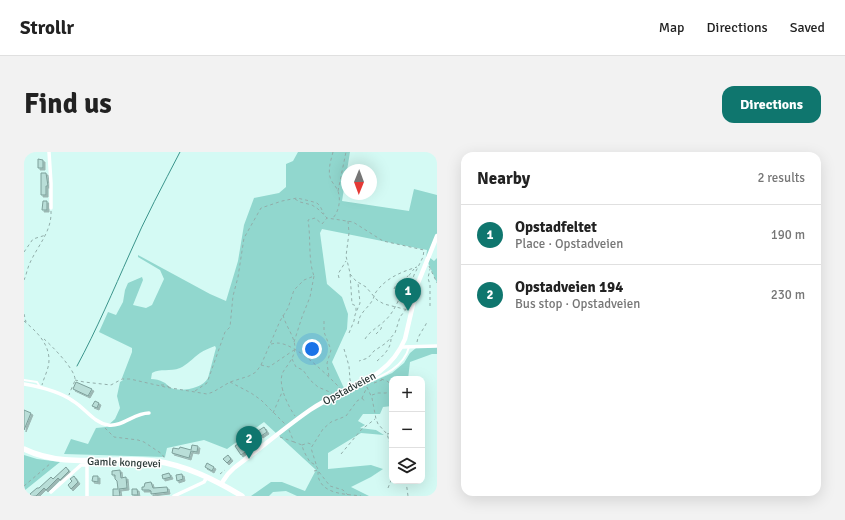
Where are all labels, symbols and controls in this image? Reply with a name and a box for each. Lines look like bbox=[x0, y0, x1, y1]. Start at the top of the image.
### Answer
text: Strollr bbox=[20, 16, 74, 40]
text: Map bbox=[659, 19, 685, 36]
text: Directions bbox=[707, 19, 768, 36]
text: Saved bbox=[790, 19, 825, 36]
button: Directions bbox=[722, 86, 821, 123]
text: Find us bbox=[24, 87, 112, 121]
north arrow bbox=[341, 164, 377, 200]
text: Nearby bbox=[477, 168, 530, 189]
text: 2 results bbox=[757, 170, 805, 186]
text: Opstadfeltet bbox=[515, 218, 597, 236]
text: 1 bbox=[486, 227, 494, 243]
text: 190 m bbox=[771, 227, 805, 243]
text: Place · Opstadveien bbox=[515, 236, 623, 252]
pin: 1 bbox=[395, 278, 421, 311]
text: Opstadveien 194 bbox=[515, 278, 623, 296]
text: 2 bbox=[486, 287, 494, 303]
text: 230 m bbox=[771, 287, 805, 303]
text: Bus stop · Opstadveien bbox=[515, 296, 640, 312]
your location bbox=[302, 339, 322, 359]
street label: Opstadveien bbox=[321, 369, 378, 408]
map controls bbox=[389, 376, 425, 484]
button: + bbox=[389, 376, 425, 412]
button: − bbox=[389, 412, 425, 448]
pin: 2 bbox=[236, 426, 262, 459]
button: layers bbox=[389, 448, 425, 484]
street label: Gamle kongevei bbox=[87, 455, 161, 470]

